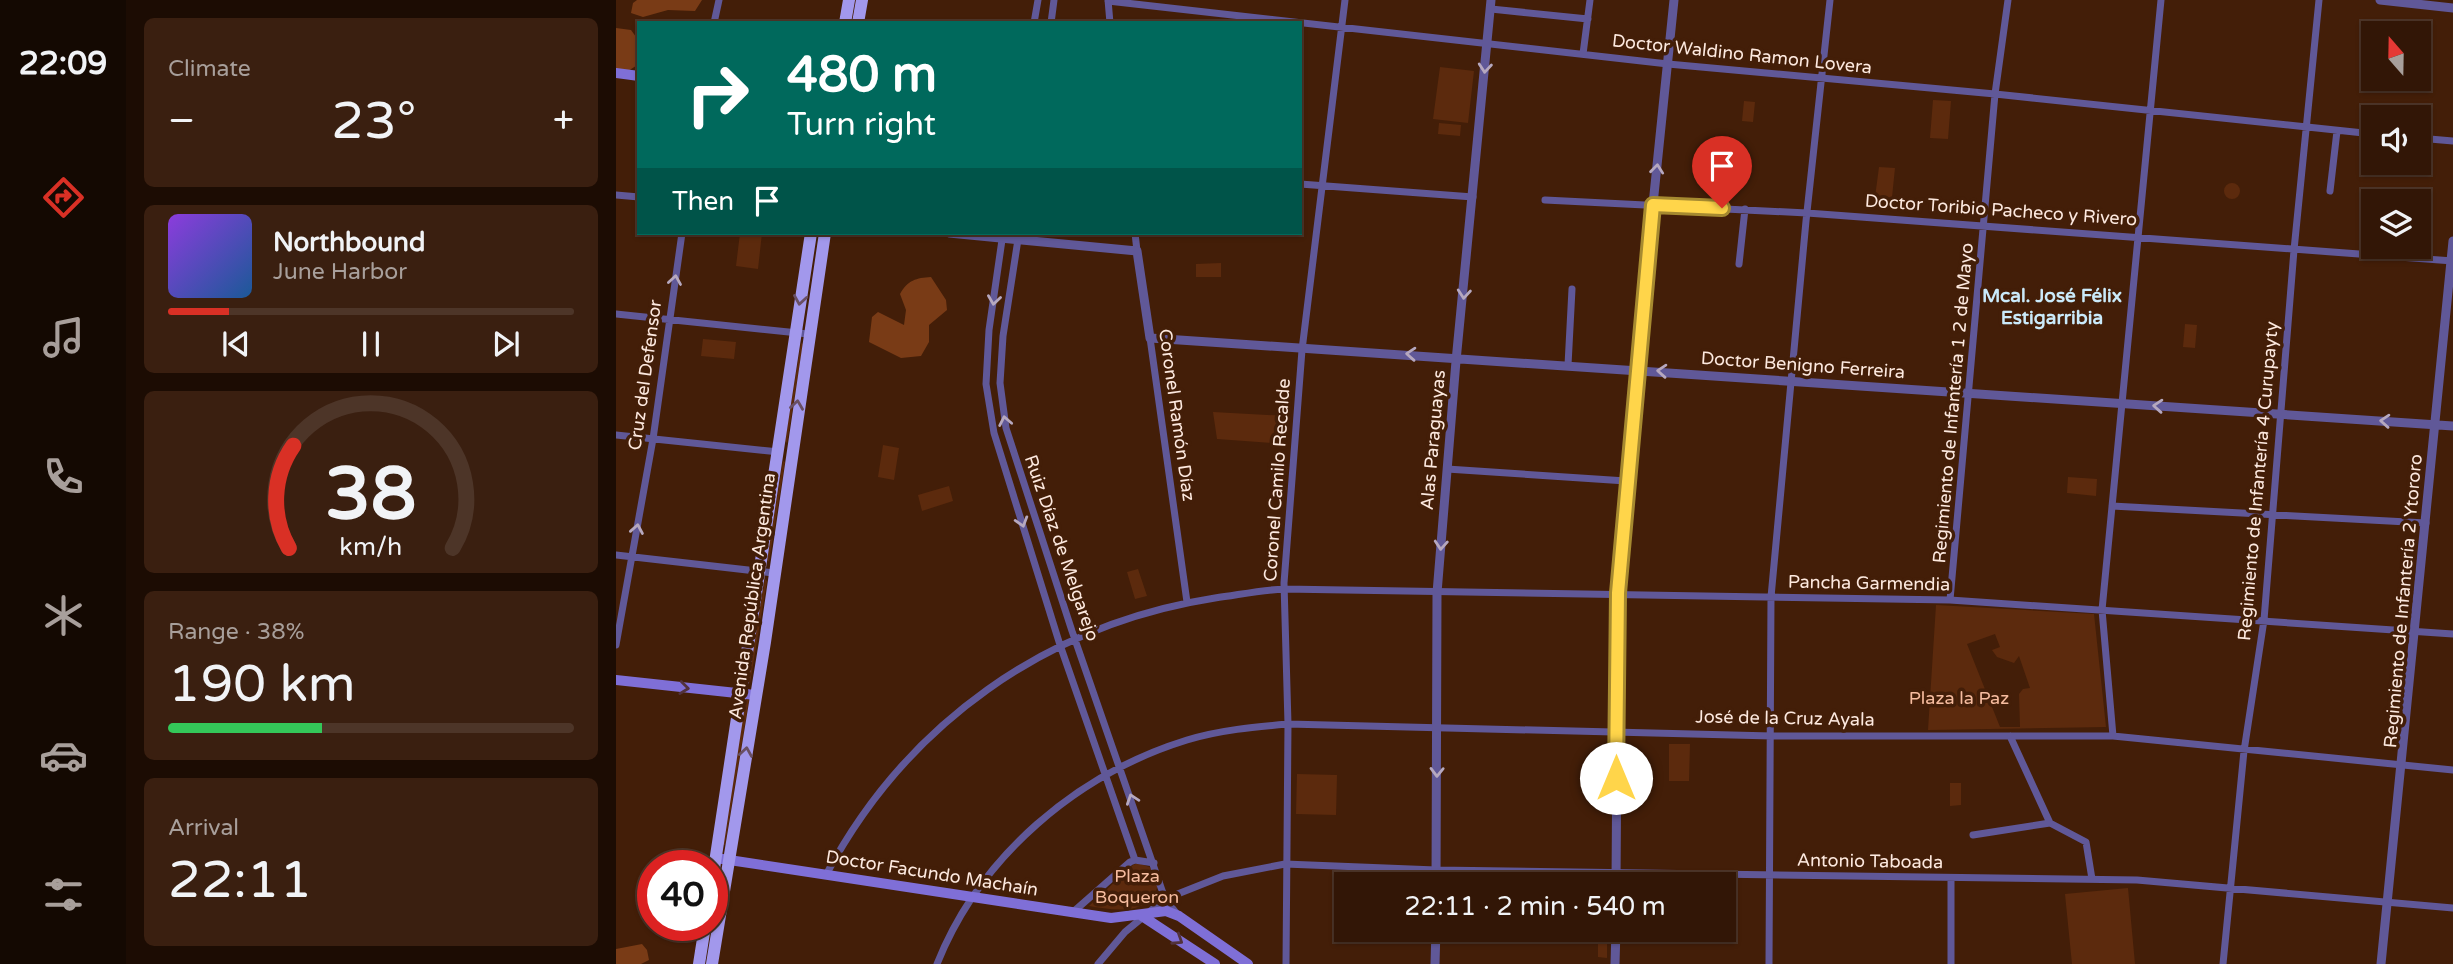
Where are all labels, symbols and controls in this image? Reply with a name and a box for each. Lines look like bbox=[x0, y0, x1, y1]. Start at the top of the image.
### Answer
north arrow bbox=[2361, 21, 2431, 91]
map controls bbox=[2361, 21, 2431, 259]
street label: Doctor Waldino Ramon Lovera bbox=[1611, 29, 1873, 79]
text: 22:09 bbox=[19, 45, 107, 83]
text: 480 m bbox=[787, 46, 937, 105]
icon: right bbox=[672, 49, 763, 140]
text: Climate bbox=[168, 55, 251, 83]
one-way arrow bbox=[1478, 63, 1493, 74]
text: 23° bbox=[331, 90, 416, 153]
text: − bbox=[168, 98, 195, 144]
text: + bbox=[553, 98, 574, 144]
button: sound bbox=[2361, 105, 2431, 175]
text: Turn right bbox=[787, 106, 936, 144]
pin bbox=[1692, 136, 1752, 208]
icon: arrive bbox=[1703, 147, 1741, 185]
one-way arrow bbox=[1649, 163, 1664, 174]
icon: directions bbox=[39, 173, 88, 222]
icon: arrive bbox=[748, 182, 786, 220]
text: Then bbox=[672, 186, 734, 217]
button: layers bbox=[2361, 189, 2431, 259]
street label: Doctor Toribio Pacheco y Rivero bbox=[1864, 190, 2138, 230]
text: Northbound bbox=[273, 227, 425, 258]
street label: Regimiento de Infantería 1 2 de Mayo bbox=[1928, 242, 1978, 564]
text: June Harbor bbox=[273, 258, 407, 286]
one-way arrow bbox=[667, 274, 682, 286]
district label: Mcal. José Félix Estigarribia bbox=[1982, 285, 2122, 330]
one-way arrow bbox=[1457, 289, 1472, 300]
one-way arrow bbox=[793, 294, 808, 306]
one-way arrow bbox=[986, 294, 1001, 306]
street label: Cruz del Defensor bbox=[624, 298, 666, 452]
icon: music bbox=[39, 313, 88, 362]
street label: Regimiento de Infantería 4 Curupayty bbox=[2233, 320, 2283, 642]
icon: previous bbox=[217, 325, 255, 363]
icon: pause bbox=[352, 325, 390, 363]
icon: next bbox=[487, 325, 525, 363]
street label: Coronel Ramón Díaz bbox=[1154, 327, 1200, 503]
one-way arrow bbox=[1405, 347, 1416, 362]
street label: Doctor Benigno Ferreira bbox=[1700, 347, 1906, 383]
one-way arrow bbox=[1656, 364, 1667, 379]
street label: Alas Paraguayas bbox=[1416, 369, 1450, 511]
street label: Coronel Camilo Recalde bbox=[1259, 378, 1295, 582]
one-way arrow bbox=[2152, 398, 2163, 413]
one-way arrow bbox=[790, 400, 805, 411]
one-way arrow bbox=[2379, 414, 2390, 429]
one-way arrow bbox=[999, 415, 1014, 427]
text: 38 bbox=[325, 451, 417, 539]
icon: phone bbox=[39, 452, 88, 501]
street label: Ruiz Díaz de Melgarejo bbox=[1020, 452, 1104, 644]
street label: Regimiento de Infantería 2 Ytororo bbox=[2379, 453, 2427, 749]
street label: Avenida República Argentina bbox=[724, 471, 780, 721]
one-way arrow bbox=[1014, 516, 1029, 528]
one-way arrow bbox=[629, 523, 644, 535]
text: km/h bbox=[340, 532, 402, 562]
one-way arrow bbox=[1434, 540, 1449, 551]
street label: Pancha Garmendia bbox=[1788, 571, 1950, 595]
icon: climate bbox=[39, 591, 88, 640]
text: Range · 38% bbox=[168, 618, 304, 646]
text: 190 km bbox=[168, 653, 356, 716]
one-way arrow bbox=[678, 680, 690, 695]
park label: Plaza la Paz bbox=[1909, 687, 2009, 709]
street label: José de la Cruz Ayala bbox=[1695, 705, 1875, 731]
icon: car bbox=[39, 731, 88, 780]
position arrow bbox=[1579, 741, 1653, 815]
one-way arrow bbox=[738, 746, 753, 757]
one-way arrow bbox=[1429, 768, 1445, 778]
one-way arrow bbox=[1126, 793, 1140, 805]
text: Arrival bbox=[168, 814, 239, 842]
street label: Doctor Facundo Machaín bbox=[824, 845, 1040, 901]
text: 22:11 bbox=[168, 849, 312, 912]
street label: Antonio Taboada bbox=[1797, 849, 1943, 873]
speed limit sign: 40 bbox=[637, 850, 728, 941]
park label: Plaza Boqueron bbox=[1095, 865, 1179, 908]
icon: filters bbox=[39, 870, 88, 919]
text: 22:11 · 2 min · 540 m bbox=[1404, 891, 1666, 922]
one-way arrow bbox=[1171, 932, 1184, 945]

